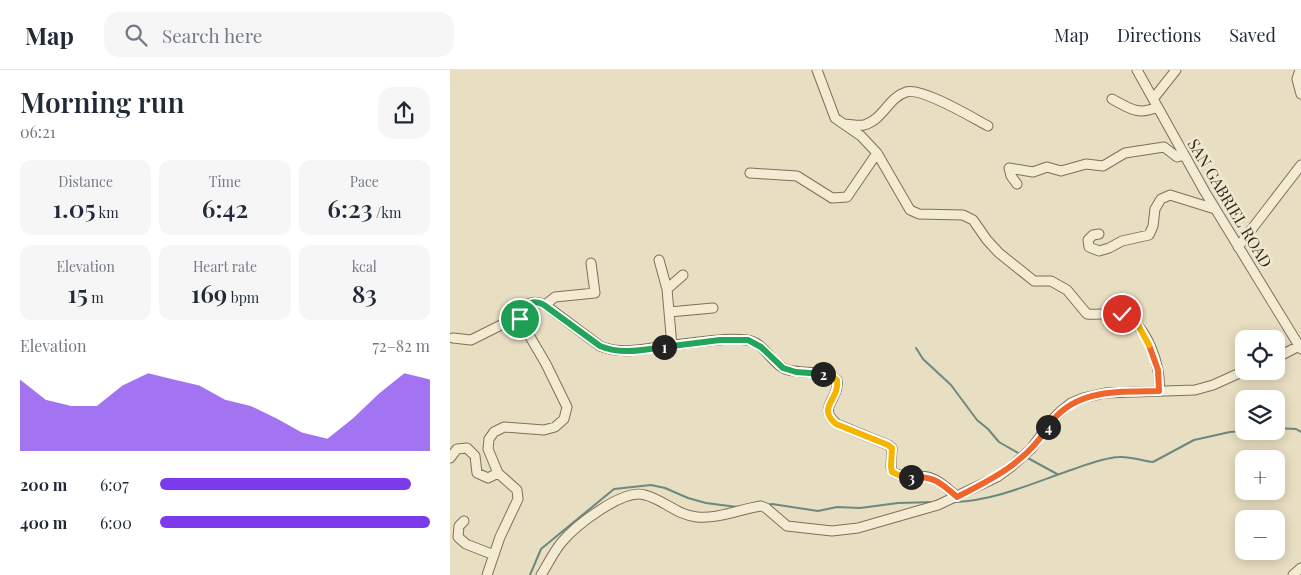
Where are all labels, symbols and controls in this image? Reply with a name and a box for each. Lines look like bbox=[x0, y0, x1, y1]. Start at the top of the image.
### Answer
search box bbox=[104, 12, 454, 57]
text: Map bbox=[25, 19, 74, 51]
icon: search bbox=[122, 21, 150, 49]
text: Search here bbox=[162, 22, 262, 48]
text: Map bbox=[1054, 23, 1089, 47]
text: Directions bbox=[1117, 23, 1201, 47]
text: Saved bbox=[1229, 23, 1276, 47]
text: Morning run bbox=[20, 83, 184, 120]
button: share bbox=[378, 87, 430, 139]
text: 06:21 bbox=[20, 121, 56, 142]
street label: SAN GABRIEL ROAD bbox=[1184, 134, 1277, 271]
text: Distance bbox=[58, 172, 113, 191]
text: Time bbox=[209, 172, 241, 191]
text: Pace bbox=[350, 172, 379, 191]
text: 1.05 bbox=[53, 191, 96, 224]
text: 6:42 bbox=[202, 191, 248, 224]
text: 6:23 bbox=[327, 191, 373, 224]
text: km bbox=[96, 203, 119, 222]
text: /km bbox=[373, 203, 401, 222]
text: Elevation bbox=[57, 257, 115, 276]
text: Heart rate bbox=[193, 257, 257, 276]
text: kcal bbox=[352, 257, 377, 276]
text: 15 bbox=[68, 276, 88, 309]
text: 169 bbox=[191, 276, 227, 309]
text: 83 bbox=[352, 276, 377, 309]
text: m bbox=[88, 288, 104, 307]
text: bpm bbox=[227, 288, 259, 307]
pin bbox=[1101, 293, 1143, 335]
pin bbox=[499, 298, 541, 340]
icon: check bbox=[1108, 300, 1136, 328]
icon: arrive bbox=[506, 305, 534, 333]
map controls bbox=[1235, 330, 1285, 560]
button: locate bbox=[1235, 330, 1285, 380]
pin: 1 bbox=[652, 334, 676, 360]
text: Elevation bbox=[20, 335, 87, 356]
text: 72–82 m bbox=[373, 335, 430, 356]
text: 1 bbox=[662, 338, 667, 357]
pin: 2 bbox=[810, 362, 836, 386]
text: 2 bbox=[820, 365, 827, 384]
button: layers bbox=[1235, 390, 1285, 440]
pin: 4 bbox=[1036, 414, 1060, 440]
text: 4 bbox=[1045, 418, 1052, 437]
button: + bbox=[1235, 450, 1285, 500]
pin: 3 bbox=[898, 464, 924, 490]
text: 3 bbox=[908, 468, 915, 487]
text: 200 m bbox=[20, 474, 67, 495]
text: 6:07 bbox=[100, 474, 129, 495]
button: − bbox=[1235, 510, 1285, 560]
text: 400 m bbox=[20, 512, 67, 533]
text: 6:00 bbox=[100, 512, 132, 533]

